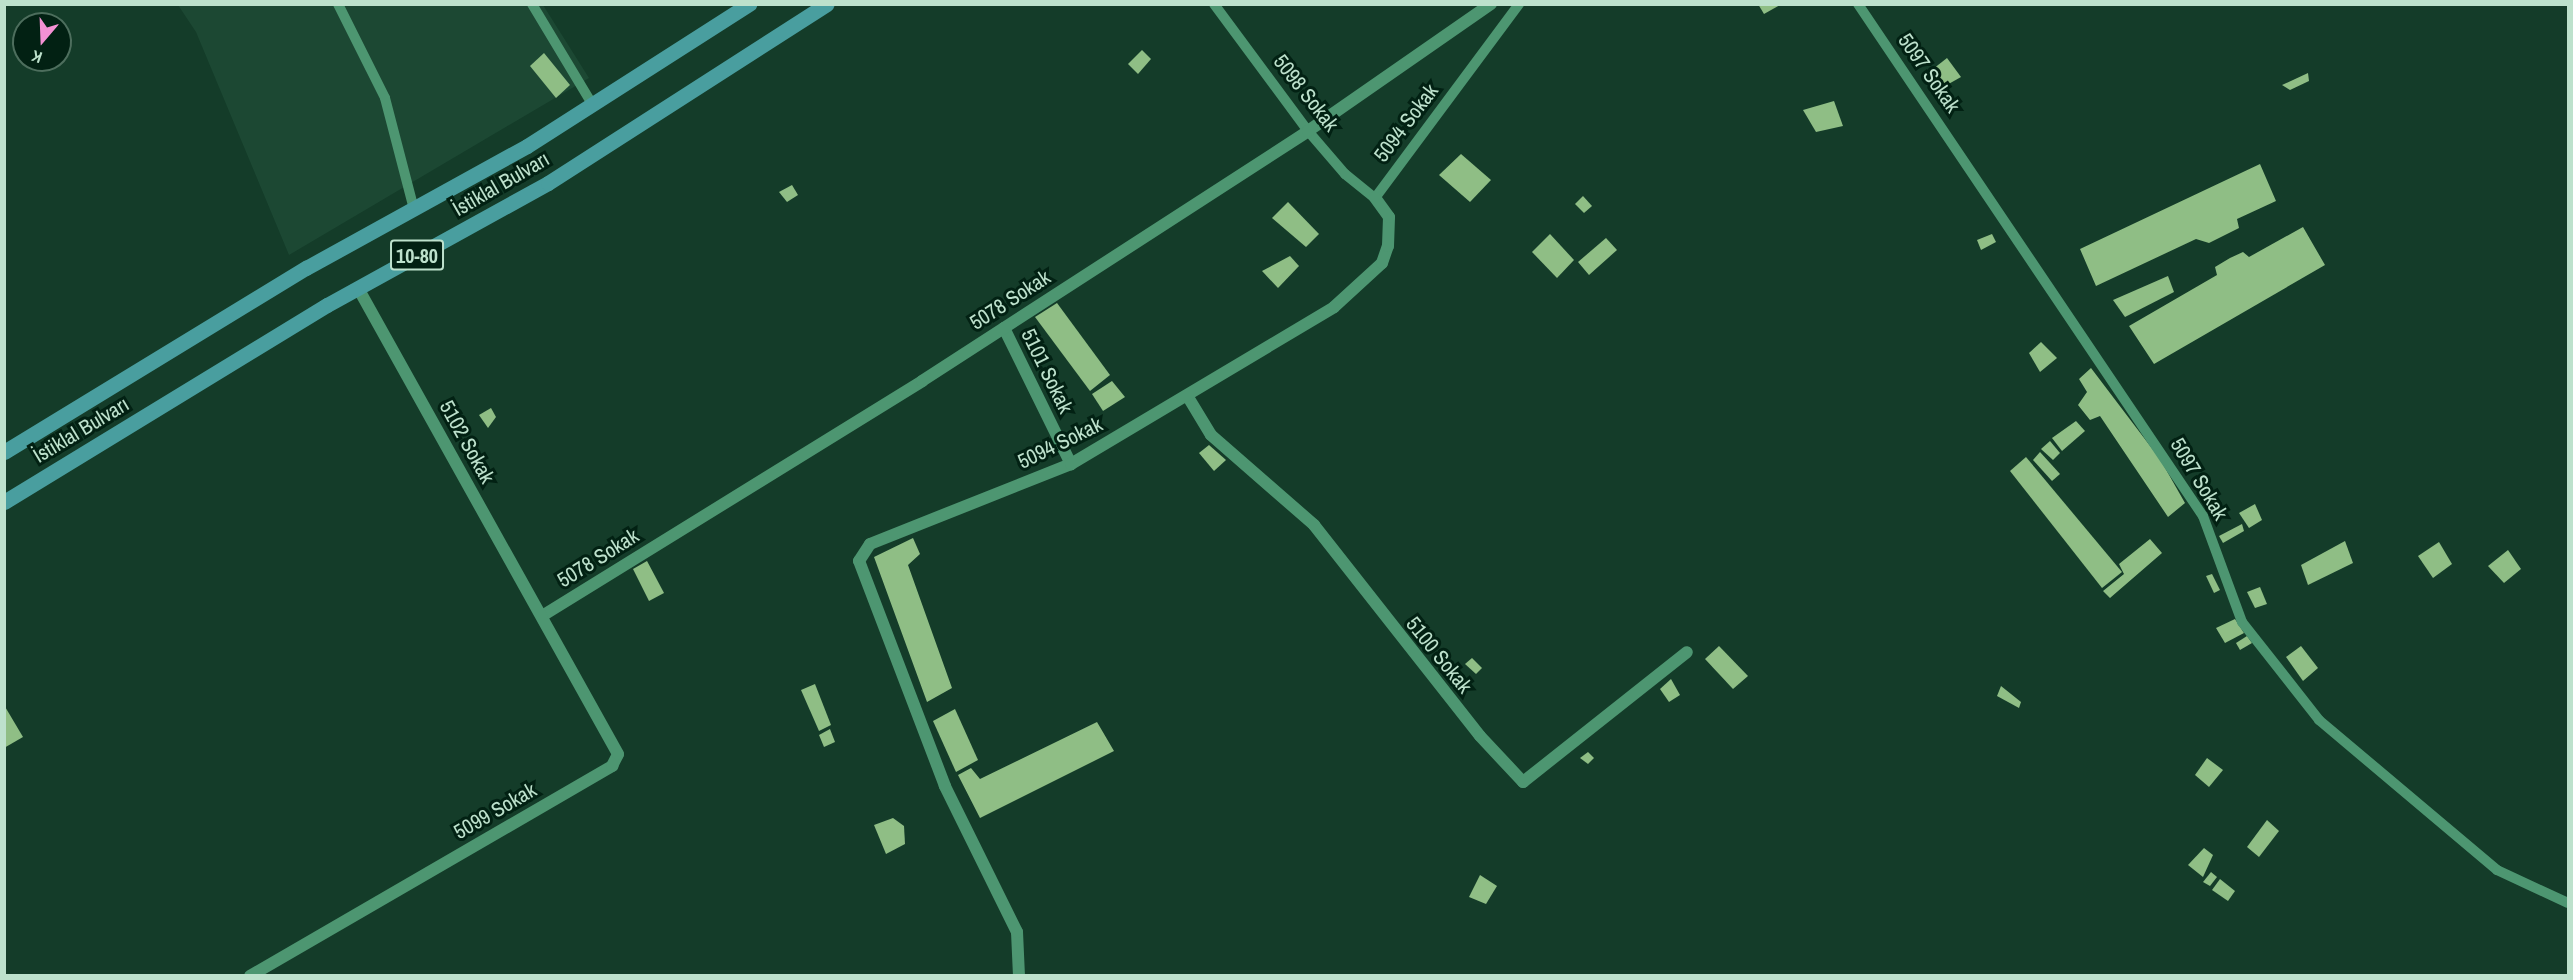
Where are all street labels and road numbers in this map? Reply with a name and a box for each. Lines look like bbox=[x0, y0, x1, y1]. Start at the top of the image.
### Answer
street label: 5097 Sokak bbox=[1893, 29, 1965, 117]
street label: 5098 Sokak bbox=[1268, 49, 1344, 137]
street label: 5094 Sokak bbox=[1369, 79, 1443, 167]
street label: İstiklal Bulvarı bbox=[448, 146, 554, 222]
road number: 10-80 bbox=[390, 238, 444, 272]
street label: 5078 Sokak bbox=[965, 265, 1055, 335]
street label: 5101 Sokak bbox=[1016, 325, 1078, 417]
street label: İstiklal Bulvarı bbox=[29, 392, 133, 468]
street label: 5102 Sokak bbox=[434, 396, 500, 488]
street label: 5094 Sokak bbox=[1014, 412, 1106, 474]
street label: 5097 Sokak bbox=[2165, 434, 2233, 524]
street label: 5078 Sokak bbox=[553, 523, 643, 593]
street label: 5100 Sokak bbox=[1401, 612, 1477, 698]
street label: 5099 Sokak bbox=[449, 777, 541, 845]

